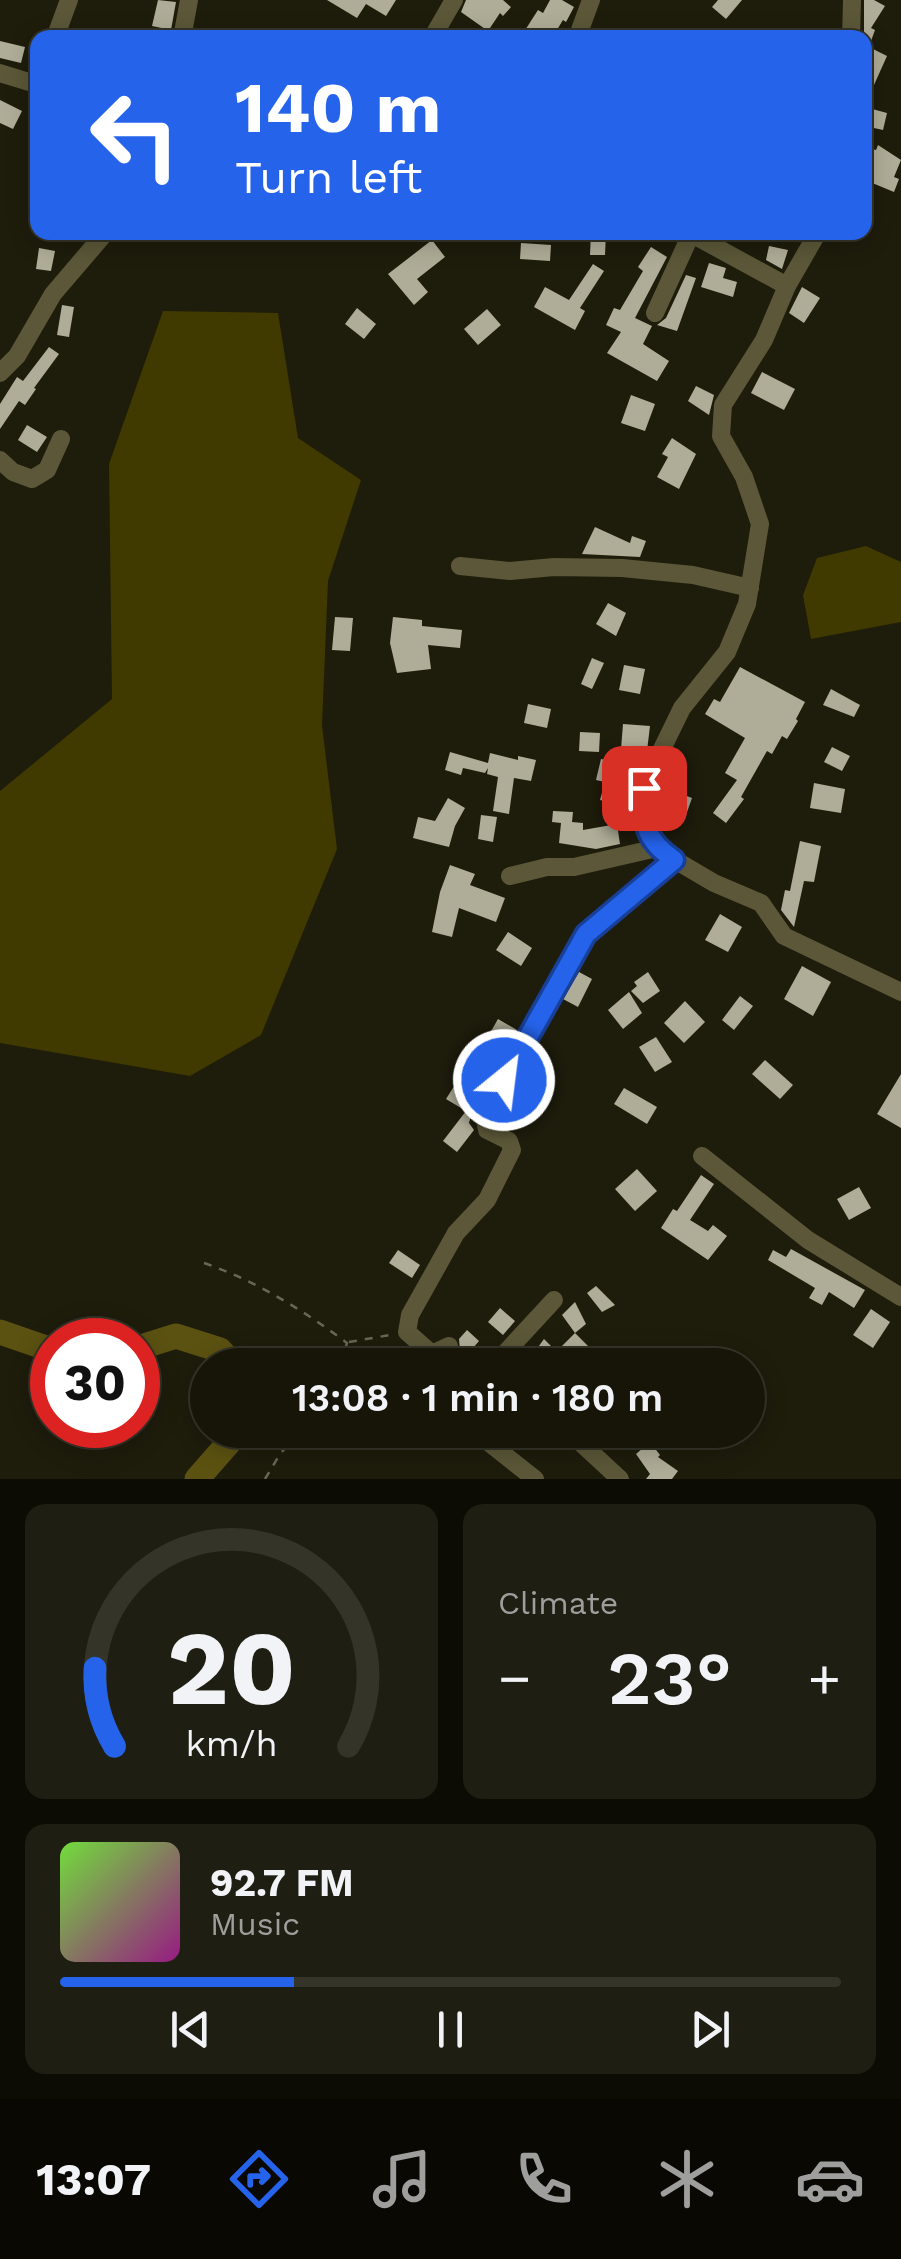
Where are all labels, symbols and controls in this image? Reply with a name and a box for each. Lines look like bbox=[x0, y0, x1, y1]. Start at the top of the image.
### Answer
text: 140 m bbox=[235, 67, 441, 149]
icon: left bbox=[70, 70, 200, 200]
text: Turn left bbox=[235, 151, 422, 204]
pin bbox=[602, 746, 687, 831]
icon: arrive bbox=[617, 761, 672, 816]
position arrow bbox=[452, 1028, 556, 1132]
speed limit sign: 30 bbox=[30, 1318, 160, 1448]
text: 13:08 · 1 min · 180 m bbox=[292, 1376, 663, 1420]
text: Climate bbox=[498, 1584, 618, 1622]
text: 20 bbox=[167, 1607, 296, 1729]
text: 23° bbox=[607, 1634, 732, 1722]
text: − bbox=[498, 1646, 531, 1710]
text: + bbox=[808, 1646, 841, 1710]
text: km/h bbox=[185, 1723, 278, 1765]
text: 92.7 FM bbox=[210, 1861, 354, 1905]
text: Music bbox=[210, 1905, 300, 1943]
icon: previous bbox=[163, 2002, 218, 2057]
icon: pause bbox=[423, 2002, 478, 2057]
icon: next bbox=[683, 2002, 738, 2057]
icon: directions bbox=[224, 2144, 294, 2214]
icon: music bbox=[367, 2144, 437, 2214]
icon: phone bbox=[509, 2144, 579, 2214]
icon: climate bbox=[652, 2144, 722, 2214]
icon: car bbox=[795, 2144, 865, 2214]
text: 13:07 bbox=[36, 2153, 151, 2206]

